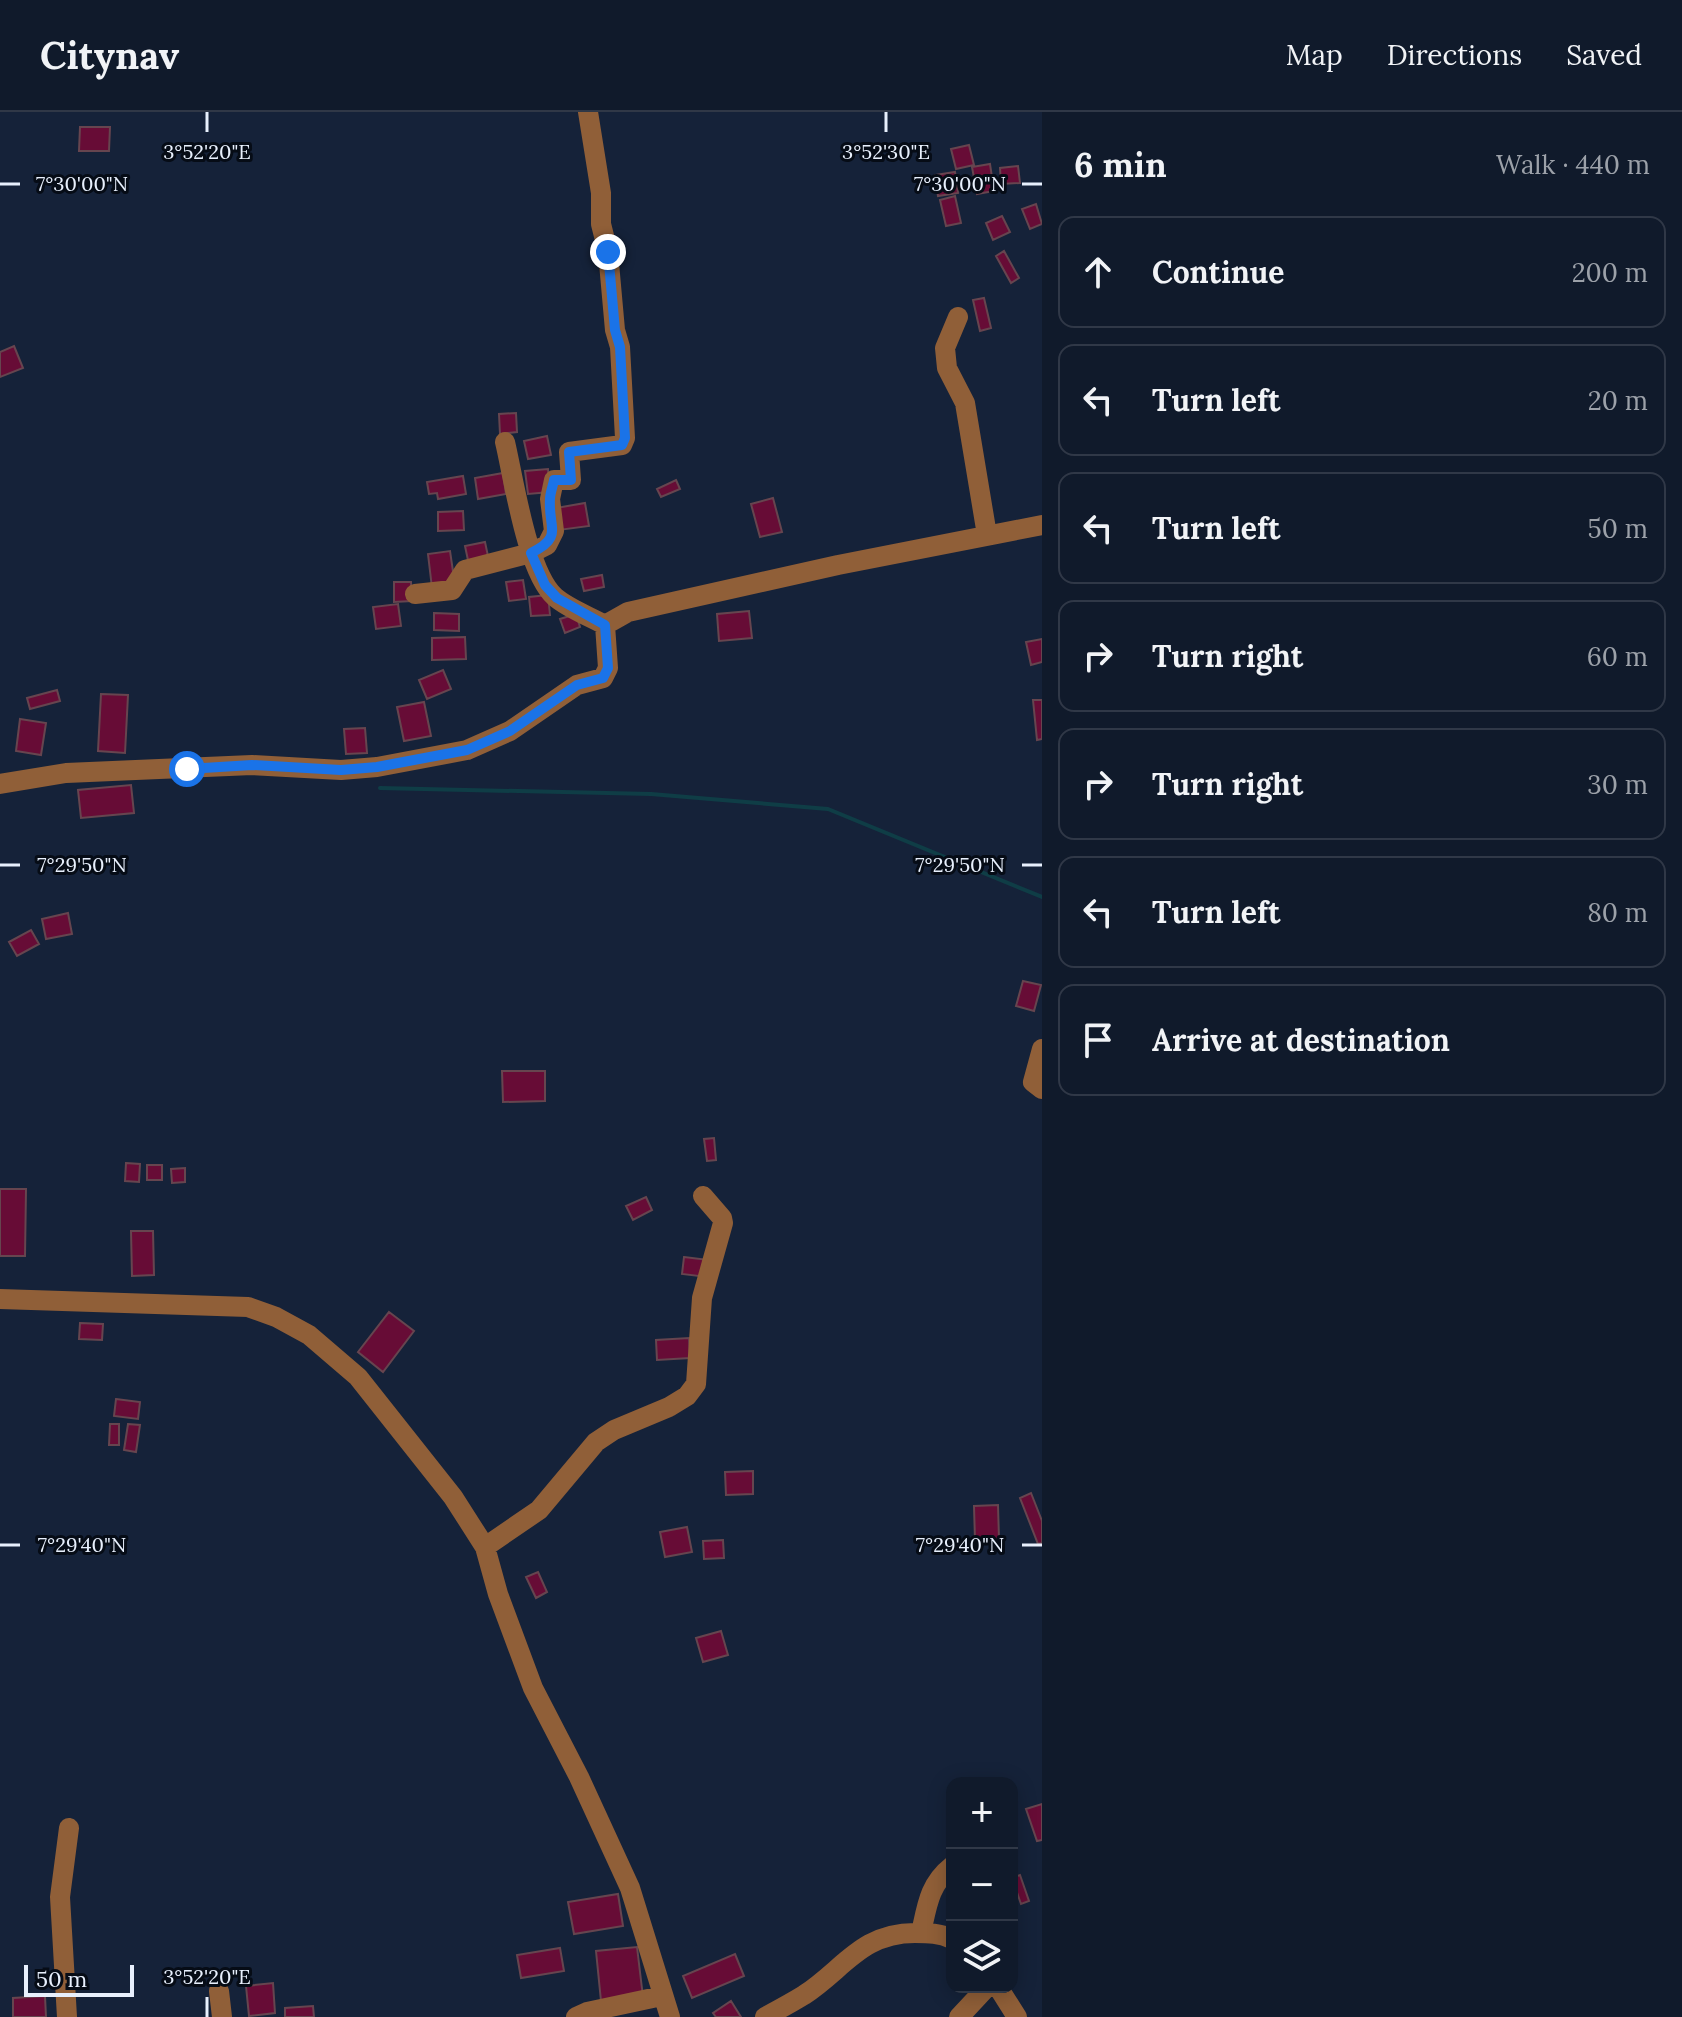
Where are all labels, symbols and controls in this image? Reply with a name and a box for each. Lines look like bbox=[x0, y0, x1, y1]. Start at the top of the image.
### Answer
text: Citynav bbox=[40, 31, 179, 79]
text: Map bbox=[1286, 37, 1343, 73]
text: Directions bbox=[1387, 37, 1522, 73]
text: Saved bbox=[1566, 37, 1642, 73]
text: 3°52'20"E bbox=[163, 139, 251, 164]
text: 3°52'30"E bbox=[842, 139, 930, 164]
text: 6 min bbox=[1074, 143, 1167, 186]
text: Walk · 440 m bbox=[1496, 148, 1650, 181]
text: 7°30'00"N bbox=[36, 171, 128, 196]
text: 7°30'00"N bbox=[914, 171, 1006, 196]
route end bbox=[590, 234, 626, 270]
icon: ahead bbox=[1076, 250, 1120, 294]
text: Continue bbox=[1152, 253, 1284, 291]
text: 200 m bbox=[1572, 256, 1648, 289]
icon: left bbox=[1076, 378, 1120, 422]
text: Turn left bbox=[1152, 381, 1280, 419]
text: 20 m bbox=[1588, 384, 1648, 417]
icon: left bbox=[1076, 506, 1120, 550]
text: Turn left bbox=[1152, 509, 1280, 547]
text: 50 m bbox=[1588, 512, 1648, 545]
icon: right bbox=[1076, 634, 1120, 678]
text: Turn right bbox=[1152, 637, 1303, 675]
text: 60 m bbox=[1587, 640, 1648, 673]
route start bbox=[169, 751, 205, 787]
icon: right bbox=[1076, 762, 1120, 806]
text: Turn right bbox=[1152, 765, 1303, 803]
text: 30 m bbox=[1587, 768, 1648, 801]
text: 7°29'50"N bbox=[37, 852, 127, 877]
text: 7°29'50"N bbox=[915, 852, 1005, 877]
icon: left bbox=[1076, 890, 1120, 934]
text: Turn left bbox=[1152, 893, 1280, 931]
text: 80 m bbox=[1587, 896, 1648, 929]
icon: arrive bbox=[1076, 1018, 1120, 1062]
text: Arrive at destination bbox=[1152, 1021, 1450, 1059]
text: 7°29'40"N bbox=[38, 1532, 126, 1557]
text: 7°29'40"N bbox=[916, 1532, 1004, 1557]
map controls bbox=[946, 1777, 1018, 1993]
button: + bbox=[946, 1777, 1018, 1849]
button: − bbox=[946, 1849, 1018, 1921]
button: layers bbox=[946, 1921, 1018, 1993]
scale bar bbox=[24, 1961, 134, 1997]
text: 3°52'20"E bbox=[163, 1964, 251, 1989]
text: 50 m bbox=[36, 1965, 87, 1993]

